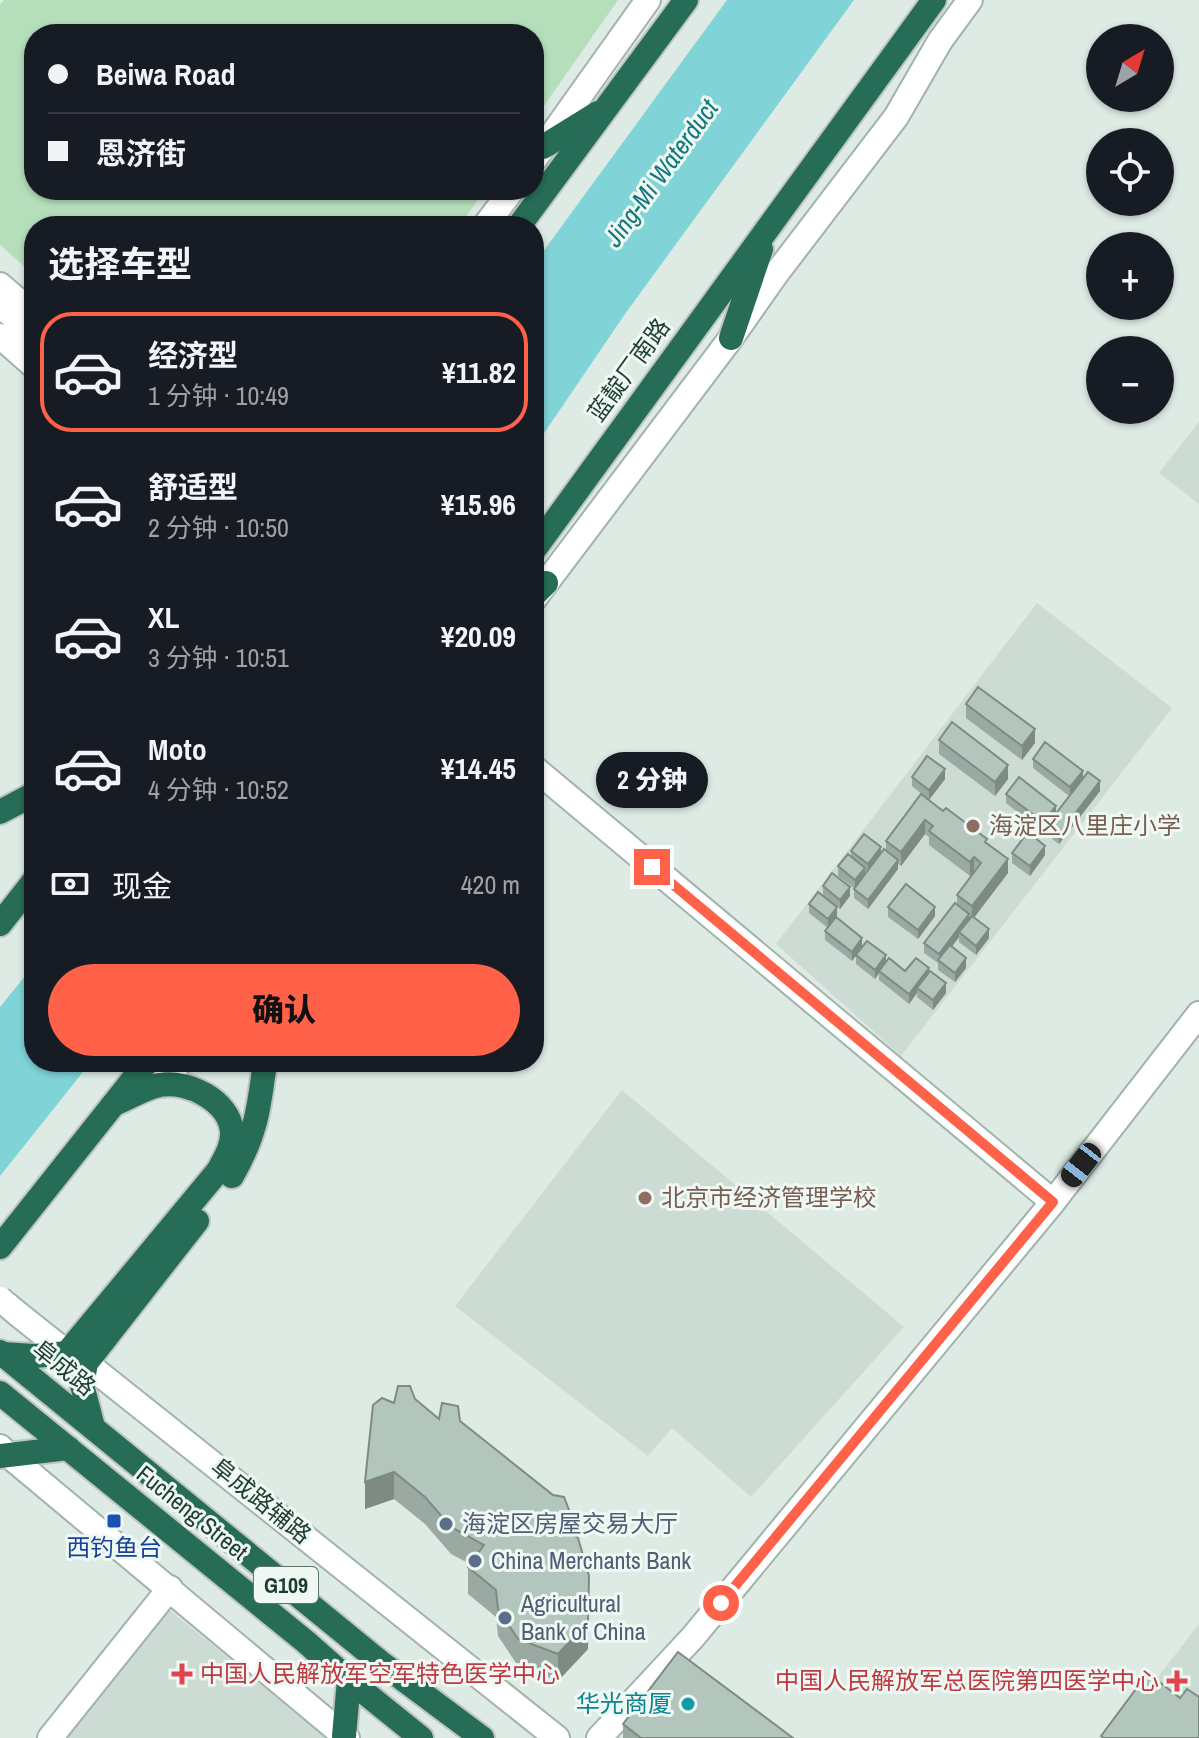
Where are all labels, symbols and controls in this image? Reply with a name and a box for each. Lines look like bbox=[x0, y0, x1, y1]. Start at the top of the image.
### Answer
north arrow bbox=[1086, 24, 1174, 112]
map controls bbox=[1086, 24, 1174, 424]
text: Beiwa Road bbox=[96, 54, 235, 94]
water label: Jing-Mi Waterduct bbox=[595, 91, 726, 254]
button: locate bbox=[1086, 128, 1174, 216]
text: 恩济街 bbox=[96, 133, 186, 173]
button: + bbox=[1086, 232, 1174, 320]
text: 选择车型 bbox=[48, 240, 192, 288]
street label: 蓝靛厂南路 bbox=[580, 311, 676, 427]
text: 经济型 bbox=[148, 335, 238, 375]
icon: car bbox=[52, 336, 124, 408]
button: − bbox=[1086, 336, 1174, 424]
text: ¥11.82 bbox=[442, 352, 516, 392]
text: 1 分钟 · 10:49 bbox=[148, 378, 289, 413]
text: 舒适型 bbox=[148, 467, 238, 507]
icon: car bbox=[52, 468, 124, 540]
text: ¥15.96 bbox=[441, 484, 516, 524]
text: 2 分钟 · 10:50 bbox=[148, 510, 289, 545]
text: XL bbox=[148, 597, 179, 637]
icon: car bbox=[52, 600, 124, 672]
text: ¥20.09 bbox=[441, 616, 516, 656]
text: 3 分钟 · 10:51 bbox=[148, 640, 289, 675]
text: Moto bbox=[148, 729, 207, 769]
icon: car bbox=[52, 732, 124, 804]
text: ¥14.45 bbox=[441, 748, 516, 788]
callout: 2 分钟 bbox=[596, 751, 708, 807]
text: 2 分钟 bbox=[617, 762, 687, 797]
text: 4 分钟 · 10:52 bbox=[148, 772, 289, 807]
place label: 海淀区八里庄小学 bbox=[989, 809, 1181, 841]
marker: 海淀区八里庄小学 bbox=[964, 817, 982, 835]
route end bbox=[634, 849, 670, 885]
icon: cash bbox=[48, 862, 92, 906]
text: 现金 bbox=[112, 866, 172, 906]
text: 420 m bbox=[461, 867, 520, 902]
button: 确认 bbox=[48, 964, 520, 1056]
car bbox=[1057, 1139, 1105, 1191]
place label: 北京市经济管理学校 bbox=[661, 1181, 877, 1213]
marker: 北京市经济管理学校 bbox=[636, 1189, 654, 1207]
street label: 阜成路 bbox=[27, 1332, 103, 1402]
street label: 阜成路辅路 bbox=[205, 1450, 318, 1550]
street label: Fucheng Street bbox=[130, 1457, 255, 1567]
place label: 海淀区房屋交易大厅 bbox=[462, 1507, 678, 1539]
marker: 西钓鱼台 bbox=[105, 1512, 123, 1530]
marker: 海淀区房屋交易大厅 bbox=[437, 1515, 455, 1533]
place label: 西钓鱼台 bbox=[66, 1531, 162, 1563]
place label: China Merchants Bank bbox=[491, 1544, 691, 1576]
marker: China Merchants Bank bbox=[466, 1552, 484, 1570]
road number: G109 bbox=[254, 1567, 318, 1603]
route start bbox=[703, 1585, 739, 1621]
place label: Agricultural Bank of China bbox=[520, 1587, 646, 1647]
marker: Agricultural Bank of China bbox=[496, 1609, 514, 1627]
place label: 中国人民解放军空军特色医学中心 bbox=[200, 1657, 560, 1689]
marker: 中国人民解放军空军特色医学中心 bbox=[171, 1663, 193, 1685]
place label: 中国人民解放军总医院第四医学中心 bbox=[775, 1664, 1159, 1696]
marker: 中国人民解放军总医院第四医学中心 bbox=[1166, 1670, 1188, 1692]
place label: 华光商厦 bbox=[576, 1687, 672, 1719]
marker: 华光商厦 bbox=[679, 1695, 697, 1713]

